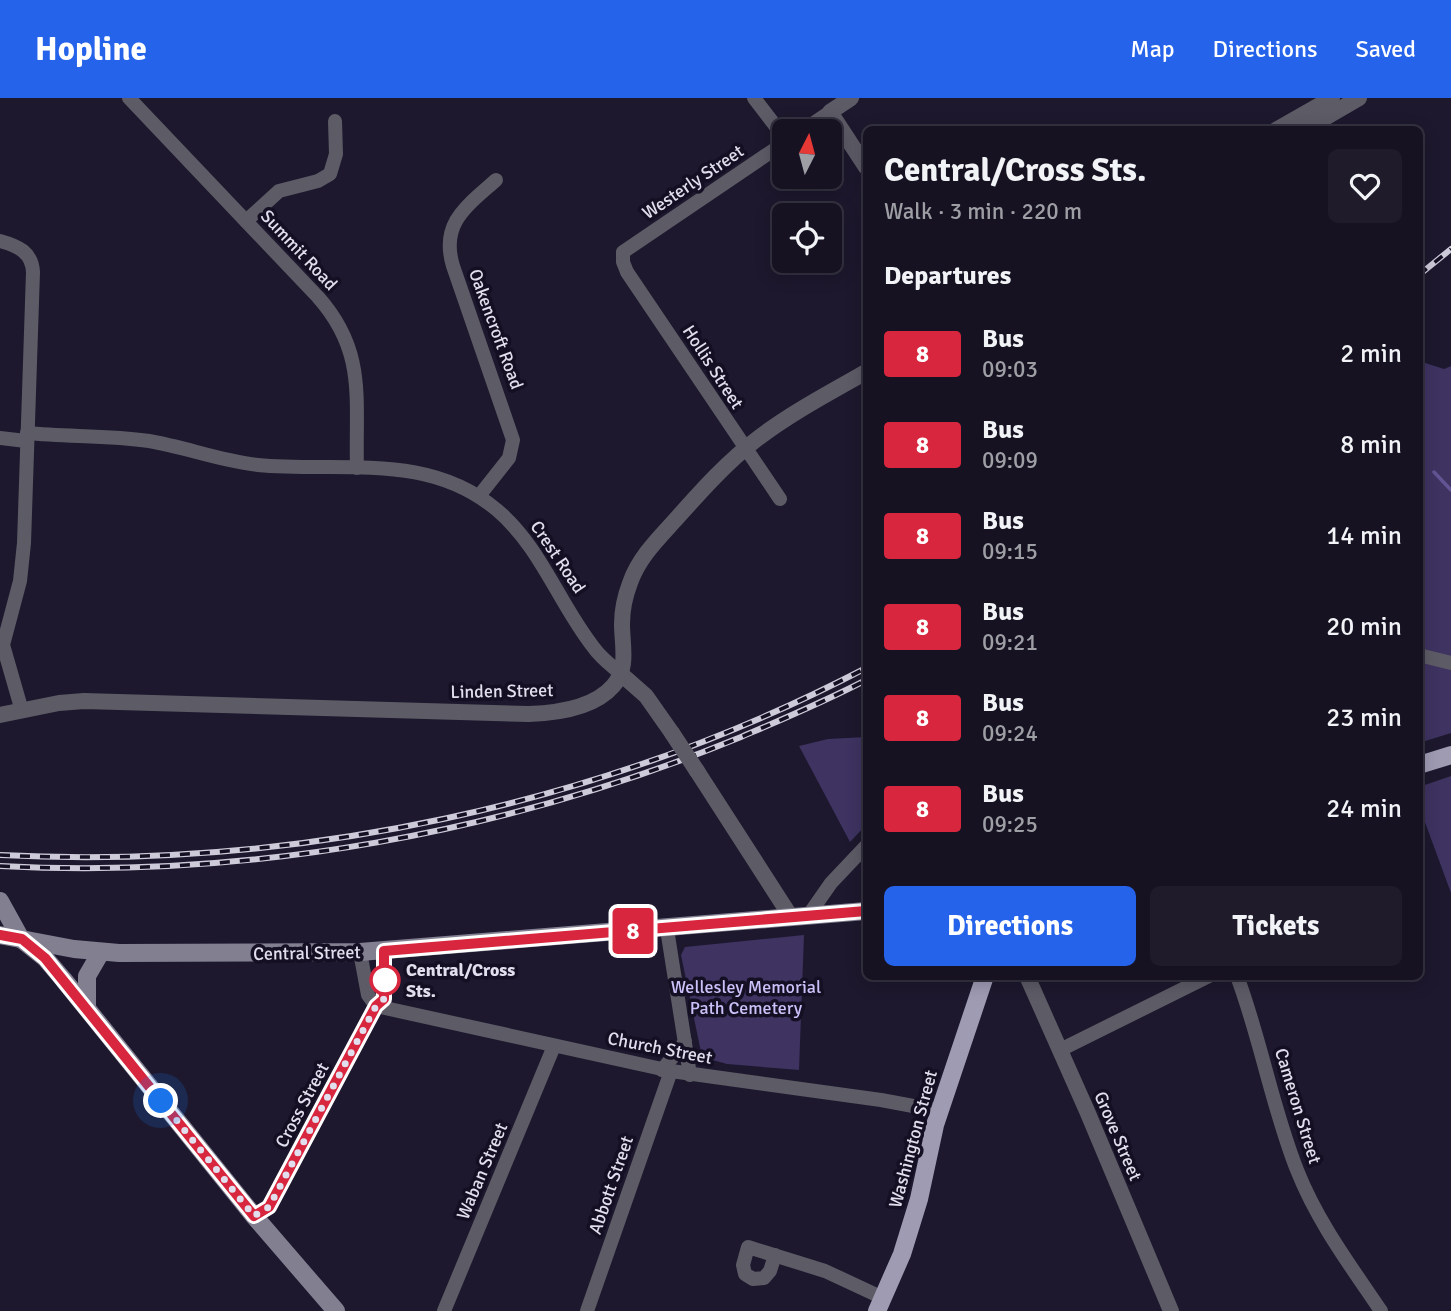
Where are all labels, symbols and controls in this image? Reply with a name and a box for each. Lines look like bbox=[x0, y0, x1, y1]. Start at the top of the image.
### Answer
text: Hopline bbox=[35, 29, 147, 70]
text: Map bbox=[1130, 34, 1175, 64]
text: Directions bbox=[1213, 34, 1318, 64]
text: Saved bbox=[1356, 34, 1416, 64]
north arrow bbox=[772, 119, 842, 189]
map controls bbox=[772, 119, 842, 273]
street label: Westerly Street bbox=[638, 140, 748, 224]
button: heart bbox=[1328, 149, 1402, 223]
text: Central/Cross Sts. bbox=[884, 150, 1146, 191]
text: Walk · 3 min · 220 m bbox=[884, 197, 1082, 226]
button: locate bbox=[772, 203, 842, 273]
street label: Summit Road bbox=[256, 205, 342, 295]
text: Departures bbox=[884, 260, 1011, 292]
street label: Oakencroft Road bbox=[464, 266, 528, 392]
street label: Hollis Street bbox=[678, 321, 748, 413]
text: Bus bbox=[982, 323, 1024, 355]
text: 2 min bbox=[1340, 338, 1402, 370]
text: 8 bbox=[916, 339, 929, 369]
text: 09:03 bbox=[982, 355, 1038, 384]
text: Bus bbox=[982, 414, 1024, 446]
text: 8 min bbox=[1340, 429, 1402, 461]
text: 8 bbox=[916, 430, 929, 460]
text: 09:09 bbox=[982, 446, 1038, 475]
text: Bus bbox=[982, 505, 1024, 537]
street label: Crest Road bbox=[526, 517, 590, 597]
text: 14 min bbox=[1326, 520, 1402, 552]
text: 8 bbox=[916, 521, 929, 551]
text: 09:15 bbox=[982, 537, 1038, 566]
text: Bus bbox=[982, 596, 1024, 628]
text: 20 min bbox=[1326, 611, 1402, 643]
text: 8 bbox=[916, 612, 929, 642]
text: 09:21 bbox=[982, 628, 1038, 657]
street label: Linden Street bbox=[450, 679, 554, 703]
text: Bus bbox=[982, 687, 1024, 719]
text: 23 min bbox=[1326, 702, 1402, 734]
text: 8 bbox=[916, 703, 929, 733]
text: 09:24 bbox=[982, 719, 1038, 748]
text: Bus bbox=[982, 778, 1024, 810]
text: 24 min bbox=[1326, 793, 1402, 825]
text: 8 bbox=[916, 794, 929, 824]
text: 09:25 bbox=[982, 810, 1038, 839]
button: Directions bbox=[884, 886, 1136, 966]
button: Tickets bbox=[1150, 886, 1402, 966]
line badge: 8 bbox=[610, 908, 656, 954]
text: 8 bbox=[627, 916, 639, 946]
street label: Central Street bbox=[253, 941, 361, 965]
place label: Central/Cross Sts. bbox=[406, 959, 515, 1002]
marker: Central/Cross Sts. bbox=[370, 965, 400, 995]
park label: Wellesley Memorial Path Cemetery bbox=[671, 976, 821, 1019]
street label: Church Street bbox=[606, 1027, 714, 1069]
street label: Cameron Street bbox=[1270, 1046, 1326, 1166]
street label: Cross Street bbox=[270, 1059, 334, 1151]
street label: Washington Street bbox=[884, 1068, 942, 1210]
your location bbox=[143, 1083, 178, 1118]
street label: Grove Street bbox=[1089, 1088, 1147, 1184]
street label: Waban Street bbox=[452, 1119, 512, 1223]
street label: Abbott Street bbox=[584, 1133, 638, 1237]

